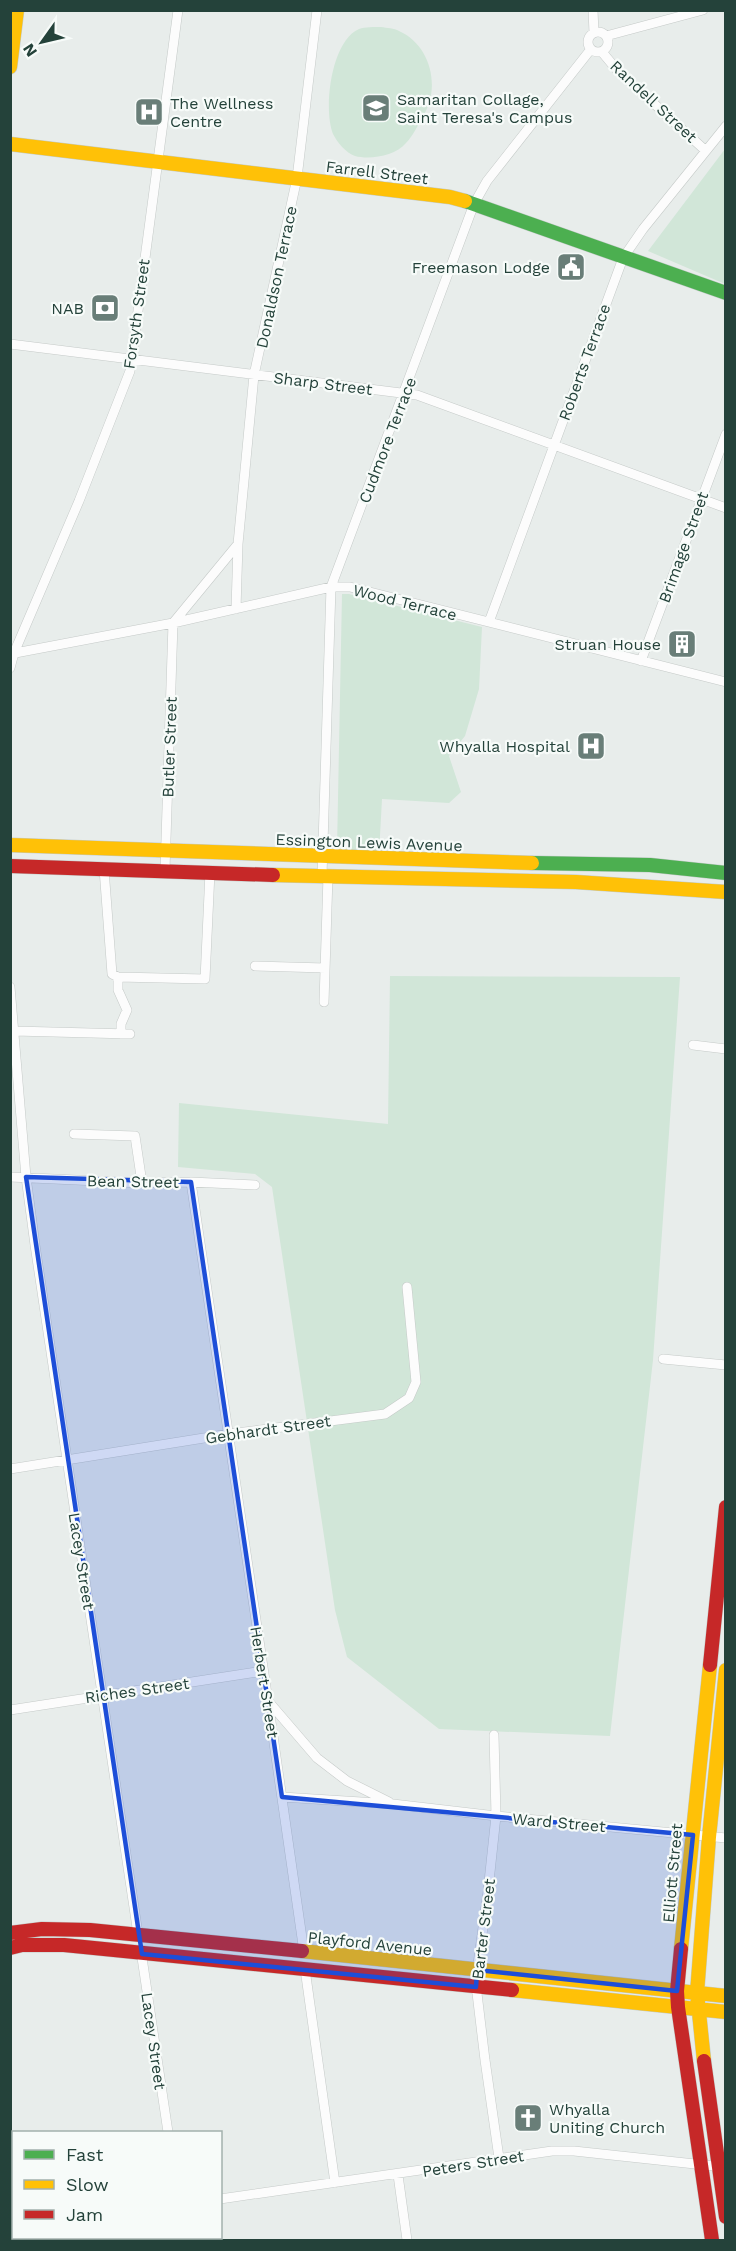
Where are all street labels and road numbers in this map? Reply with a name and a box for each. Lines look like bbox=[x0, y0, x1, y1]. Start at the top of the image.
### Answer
street label: Randell Street bbox=[606, 56, 701, 147]
street label: Farrell Street bbox=[325, 157, 429, 188]
street label: Donaldson Terrace bbox=[252, 204, 301, 350]
street label: Forsyth Street bbox=[119, 257, 154, 370]
street label: Roberts Terrace bbox=[555, 301, 614, 423]
street label: Sharp Street bbox=[272, 368, 374, 399]
street label: Cudmore Terrace bbox=[355, 374, 420, 506]
street label: Brimage Street bbox=[655, 489, 712, 605]
street label: Wood Terrace bbox=[351, 580, 459, 625]
street label: Butler Street bbox=[158, 696, 181, 798]
street label: Essington Lewis Avenue bbox=[275, 830, 463, 855]
street label: Bean Street bbox=[87, 1171, 180, 1192]
street label: Gebhardt Street bbox=[204, 1411, 332, 1448]
street label: Lacey Street bbox=[64, 1511, 99, 1611]
street label: Herbert Street bbox=[246, 1625, 283, 1740]
street label: Riches Street bbox=[84, 1674, 191, 1707]
street label: Ward Street bbox=[511, 1809, 607, 1836]
street label: Elliott Street bbox=[659, 1822, 686, 1924]
street label: Barter Street bbox=[468, 1877, 499, 1980]
street label: Playford Avenue bbox=[307, 1928, 433, 1959]
street label: Lacey Street bbox=[137, 1991, 170, 2091]
street label: Peters Street bbox=[421, 2146, 526, 2181]

